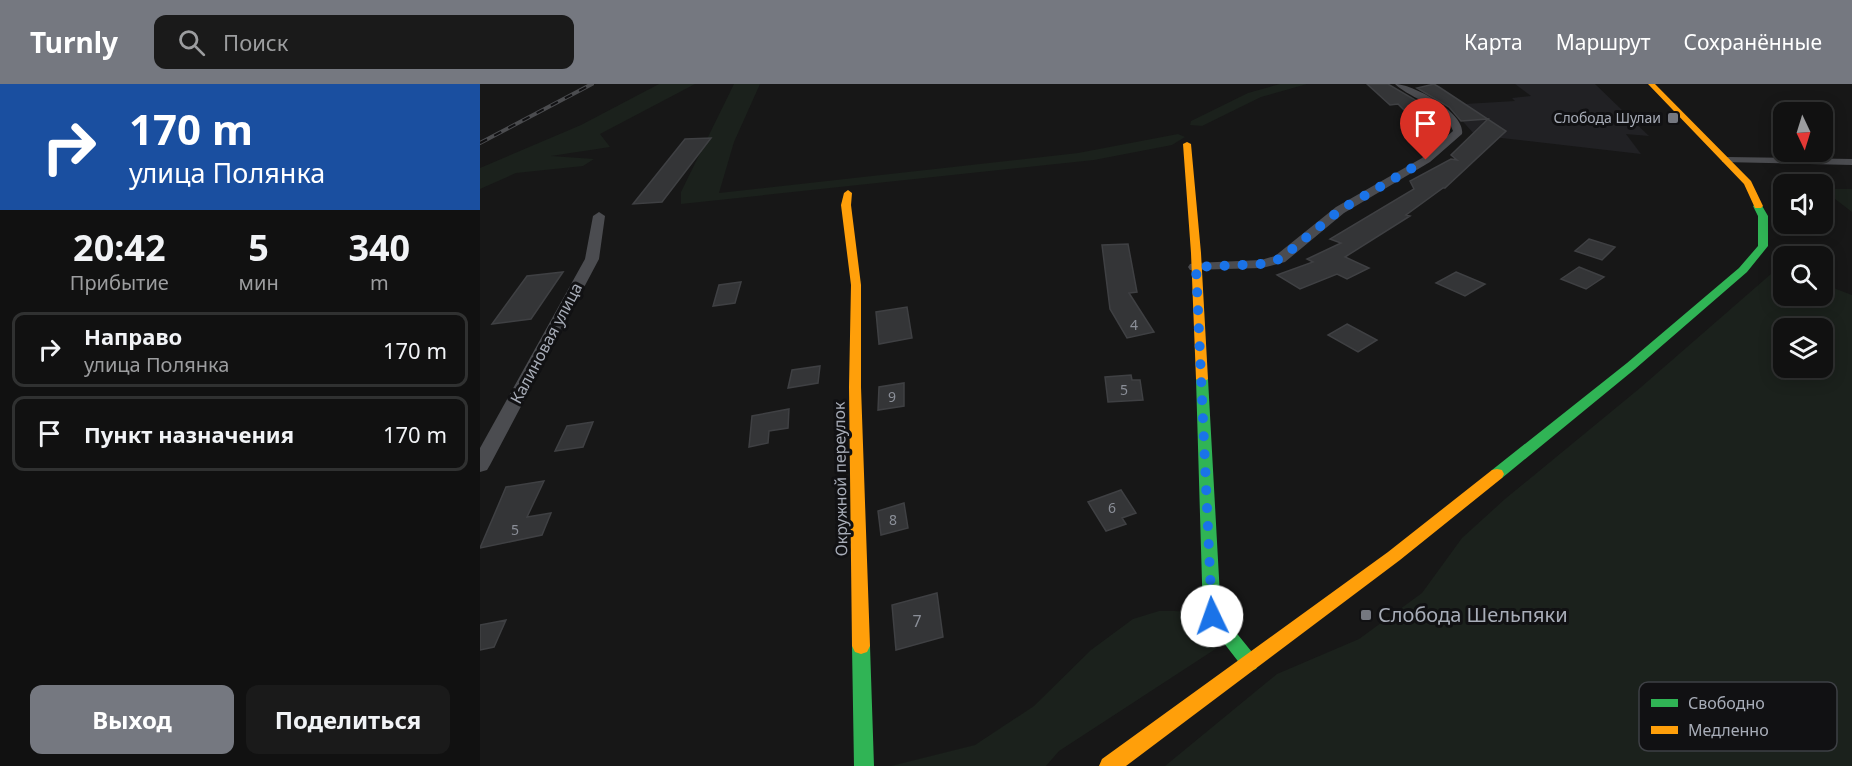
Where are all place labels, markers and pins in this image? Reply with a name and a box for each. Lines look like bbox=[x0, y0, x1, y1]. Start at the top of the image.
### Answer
pin bbox=[1400, 98, 1451, 160]
place label: Слобода Шулаи bbox=[1553, 108, 1661, 127]
marker: Слобода Шулаи bbox=[1666, 111, 1680, 125]
place label: Слобода Шельпяки bbox=[1378, 601, 1568, 628]
marker: Слобода Шельпяки bbox=[1359, 608, 1373, 622]

